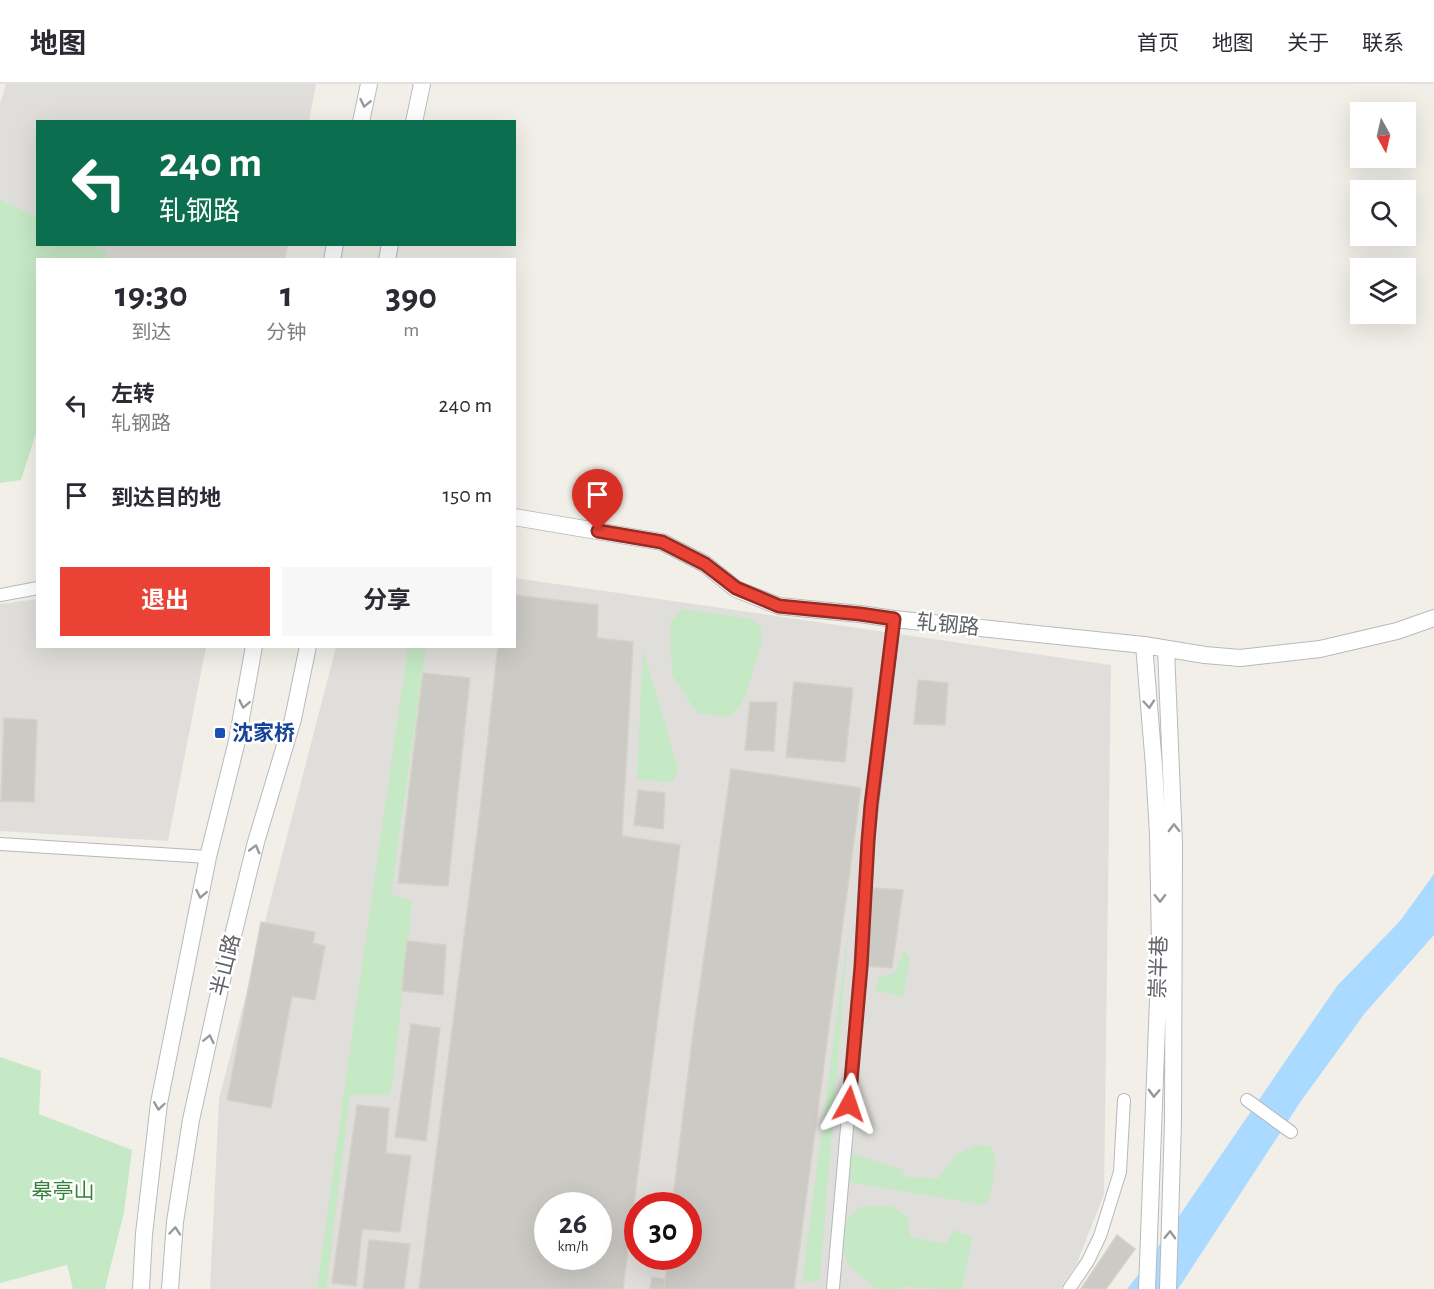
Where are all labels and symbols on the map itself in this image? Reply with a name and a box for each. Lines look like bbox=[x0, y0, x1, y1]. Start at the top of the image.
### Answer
one-way arrow bbox=[359, 97, 372, 107]
north arrow bbox=[1350, 102, 1416, 168]
pin bbox=[572, 469, 623, 531]
street label: 轧钢路 bbox=[916, 610, 981, 639]
one-way arrow bbox=[238, 699, 250, 709]
one-way arrow bbox=[1142, 699, 1155, 708]
place label: 沈家桥 bbox=[232, 721, 295, 744]
marker: 沈家桥 bbox=[213, 726, 227, 740]
one-way arrow bbox=[1167, 824, 1180, 833]
one-way arrow bbox=[247, 845, 260, 855]
one-way arrow bbox=[195, 889, 208, 899]
one-way arrow bbox=[1153, 894, 1166, 903]
street label: 半山路 bbox=[207, 932, 244, 998]
street label: 崇半巷 bbox=[1146, 935, 1171, 999]
one-way arrow bbox=[201, 1034, 214, 1044]
position arrow bbox=[817, 1072, 881, 1136]
one-way arrow bbox=[1147, 1089, 1160, 1098]
one-way arrow bbox=[154, 1102, 166, 1111]
park label: 皋亭山 bbox=[32, 1180, 95, 1202]
speed limit sign: 30 bbox=[624, 1192, 702, 1270]
one-way arrow bbox=[168, 1226, 181, 1235]
one-way arrow bbox=[1163, 1230, 1176, 1239]

